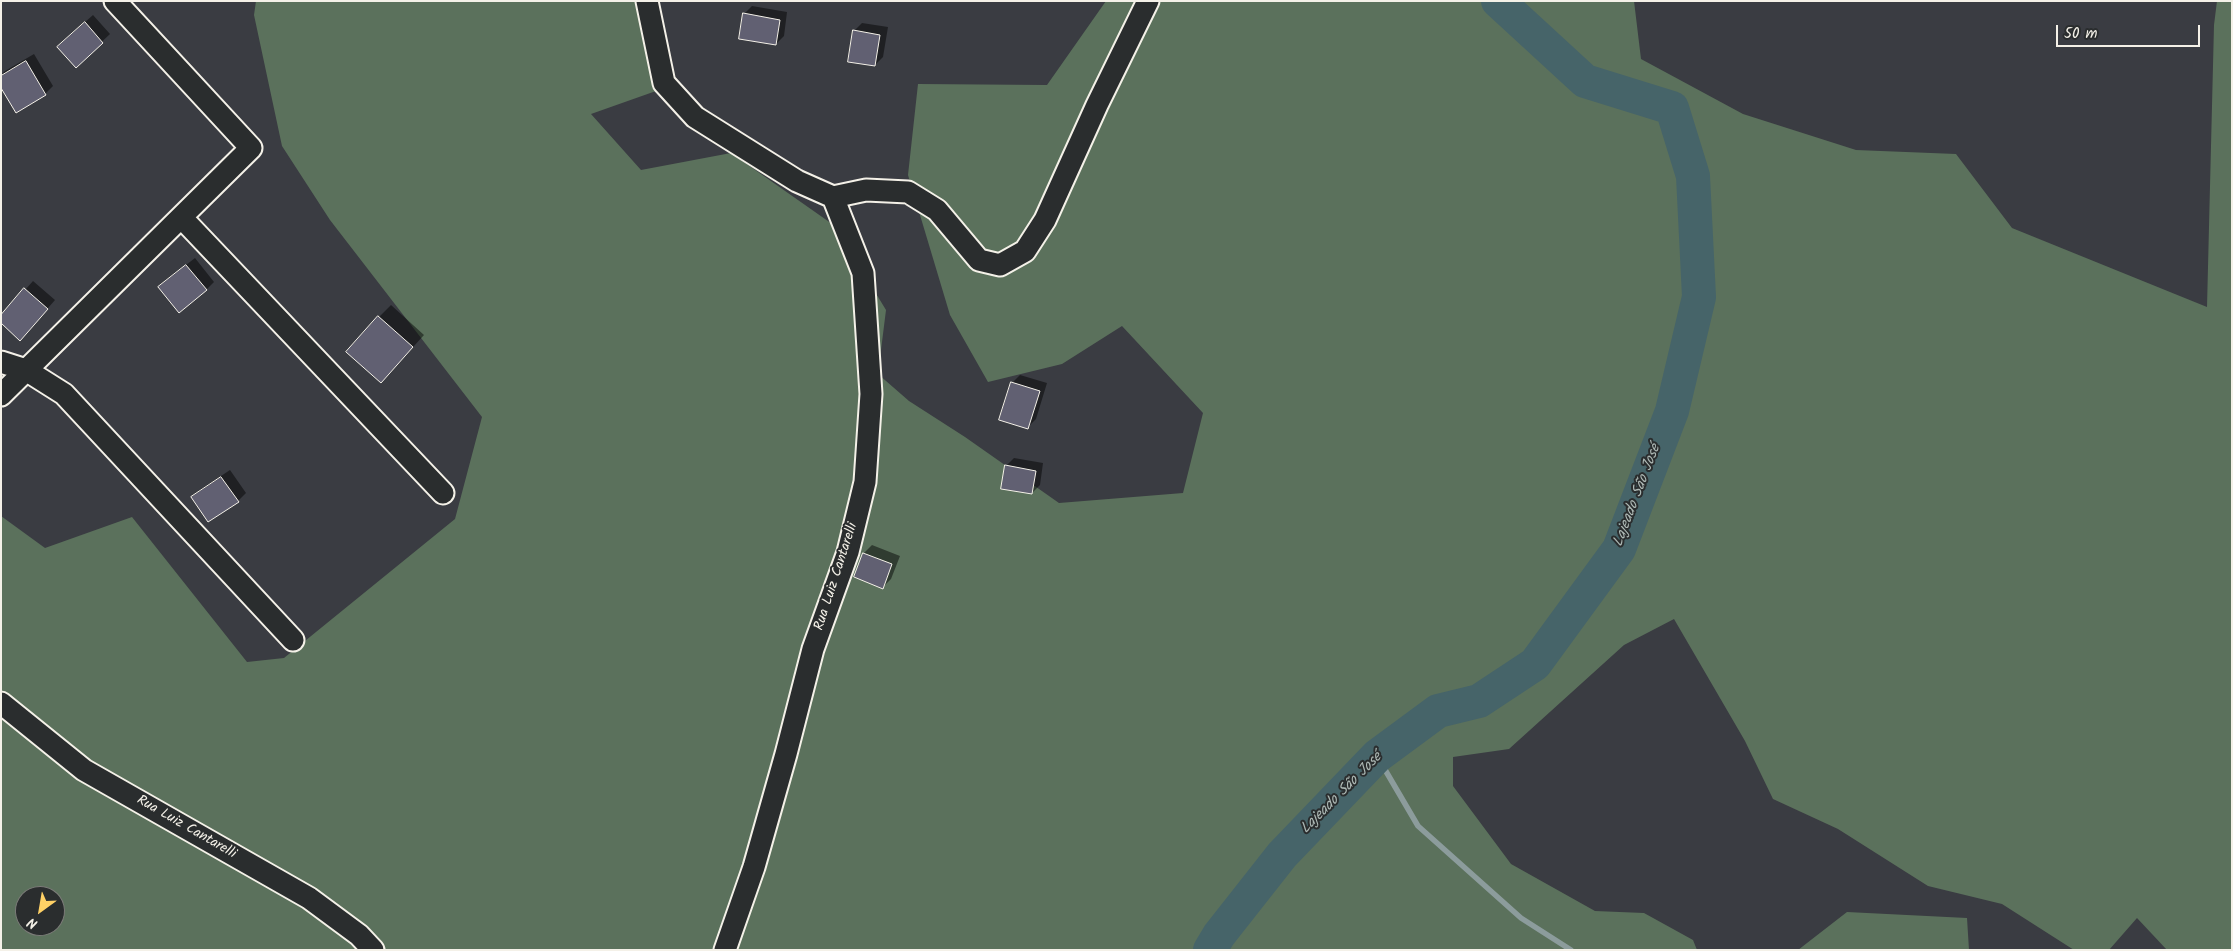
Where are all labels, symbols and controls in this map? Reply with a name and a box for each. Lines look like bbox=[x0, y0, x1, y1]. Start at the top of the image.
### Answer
scale bar bbox=[2058, 15, 2202, 47]
text: 50 m bbox=[2064, 22, 2098, 46]
water label: Lajeado São José bbox=[1610, 442, 1666, 550]
street label: Rua Luiz Cantarelli bbox=[812, 521, 862, 633]
water label: Lajeado São José bbox=[1298, 750, 1386, 838]
street label: Rua Luiz Cantarelli bbox=[133, 793, 239, 863]
north arrow bbox=[15, 886, 65, 936]
text: N bbox=[23, 911, 42, 935]

